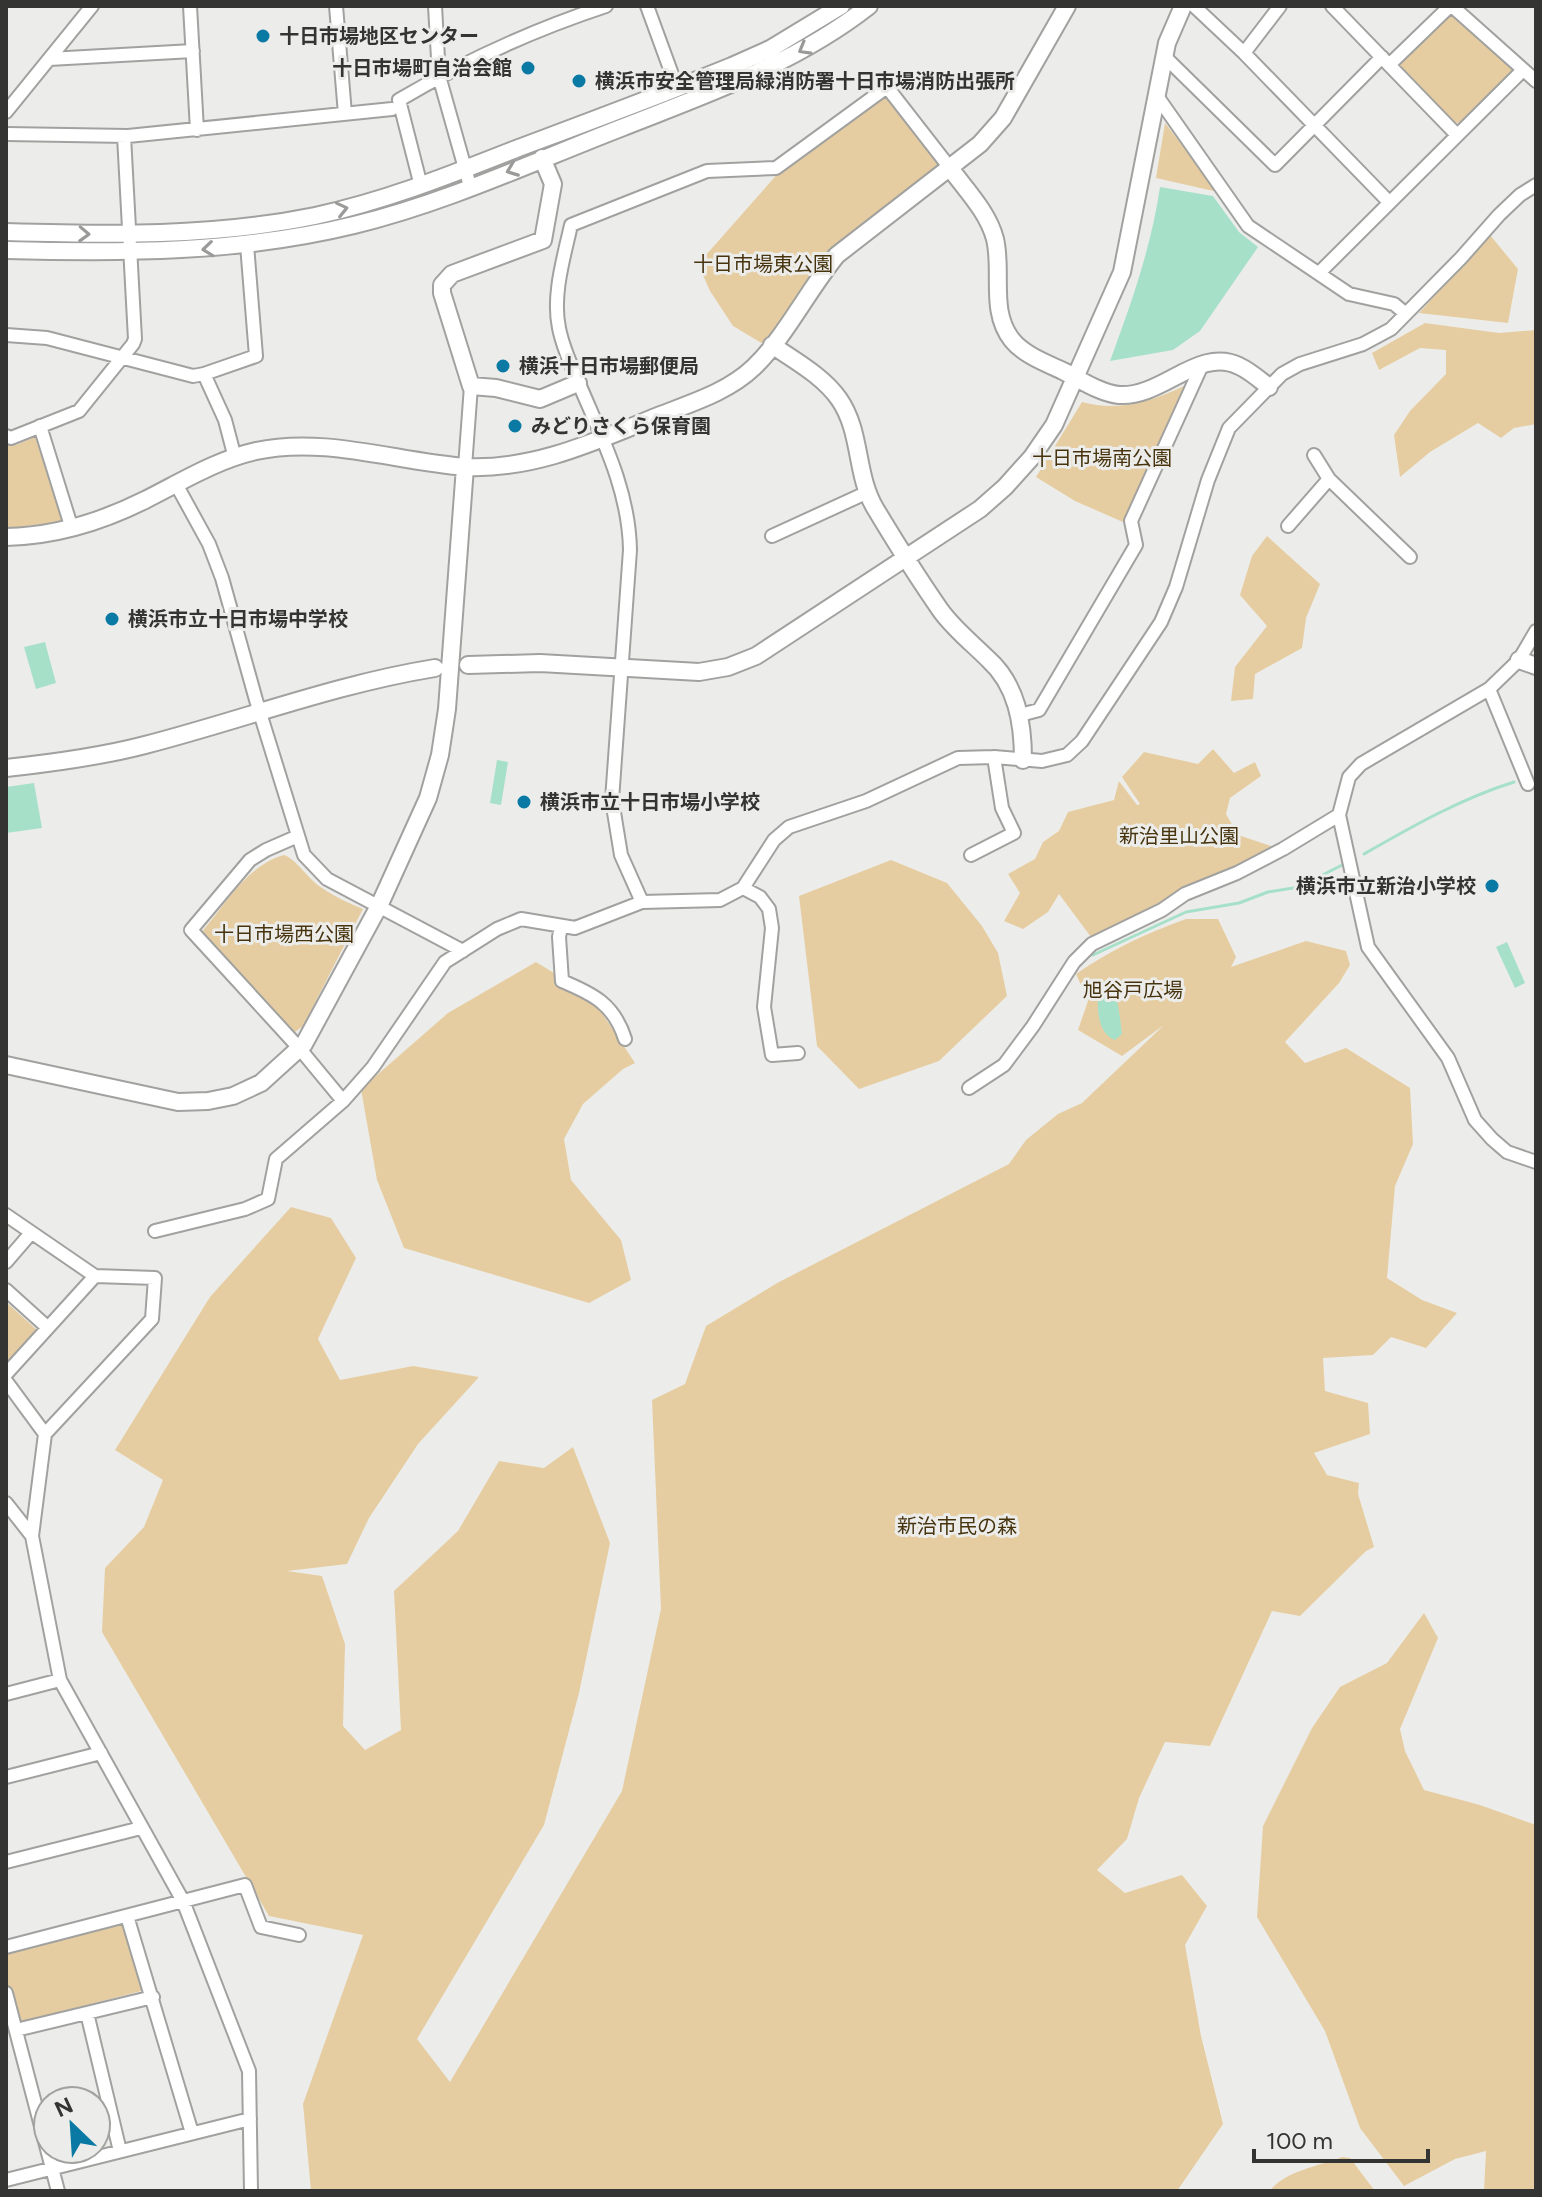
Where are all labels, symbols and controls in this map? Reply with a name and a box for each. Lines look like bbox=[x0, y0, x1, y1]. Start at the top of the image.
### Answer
place label: 十日市場地区センター bbox=[279, 24, 479, 48]
marker: 十日市場地区センター bbox=[254, 27, 272, 45]
one-way arrow bbox=[798, 39, 813, 55]
place label: 十日市場町自治会館 bbox=[332, 56, 512, 80]
marker: 十日市場町自治会館 bbox=[519, 59, 537, 77]
place label: 横浜市安全管理局緑消防署十日市場消防出張所 bbox=[595, 69, 1015, 93]
marker: 横浜市安全管理局緑消防署十日市場消防出張所 bbox=[570, 72, 588, 90]
one-way arrow bbox=[506, 160, 520, 177]
one-way arrow bbox=[334, 202, 348, 219]
one-way arrow bbox=[78, 226, 91, 243]
one-way arrow bbox=[201, 240, 214, 257]
park label: 十日市場東公園 bbox=[693, 252, 833, 276]
place label: 横浜十日市場郵便局 bbox=[519, 354, 699, 378]
marker: 横浜十日市場郵便局 bbox=[494, 357, 512, 375]
place label: みどりさくら保育園 bbox=[531, 414, 711, 438]
marker: みどりさくら保育園 bbox=[506, 417, 524, 435]
park label: 十日市場南公園 bbox=[1032, 446, 1172, 470]
place label: 横浜市立十日市場中学校 bbox=[128, 607, 348, 631]
marker: 横浜市立十日市場中学校 bbox=[103, 610, 121, 628]
place label: 横浜市立十日市場小学校 bbox=[540, 790, 760, 814]
marker: 横浜市立十日市場小学校 bbox=[515, 793, 533, 811]
park label: 新治里山公園 bbox=[1119, 824, 1239, 848]
place label: 横浜市立新治小学校 bbox=[1296, 874, 1476, 898]
marker: 横浜市立新治小学校 bbox=[1483, 877, 1501, 895]
park label: 十日市場西公園 bbox=[214, 922, 354, 946]
park label: 旭谷戸広場 bbox=[1083, 978, 1183, 1002]
park label: 新治市民の森 bbox=[897, 1514, 1017, 1538]
north arrow bbox=[32, 2085, 112, 2165]
text: N bbox=[50, 2091, 77, 2123]
scale bar bbox=[1254, 2113, 1428, 2163]
text: 100 m bbox=[1266, 2126, 1333, 2155]

